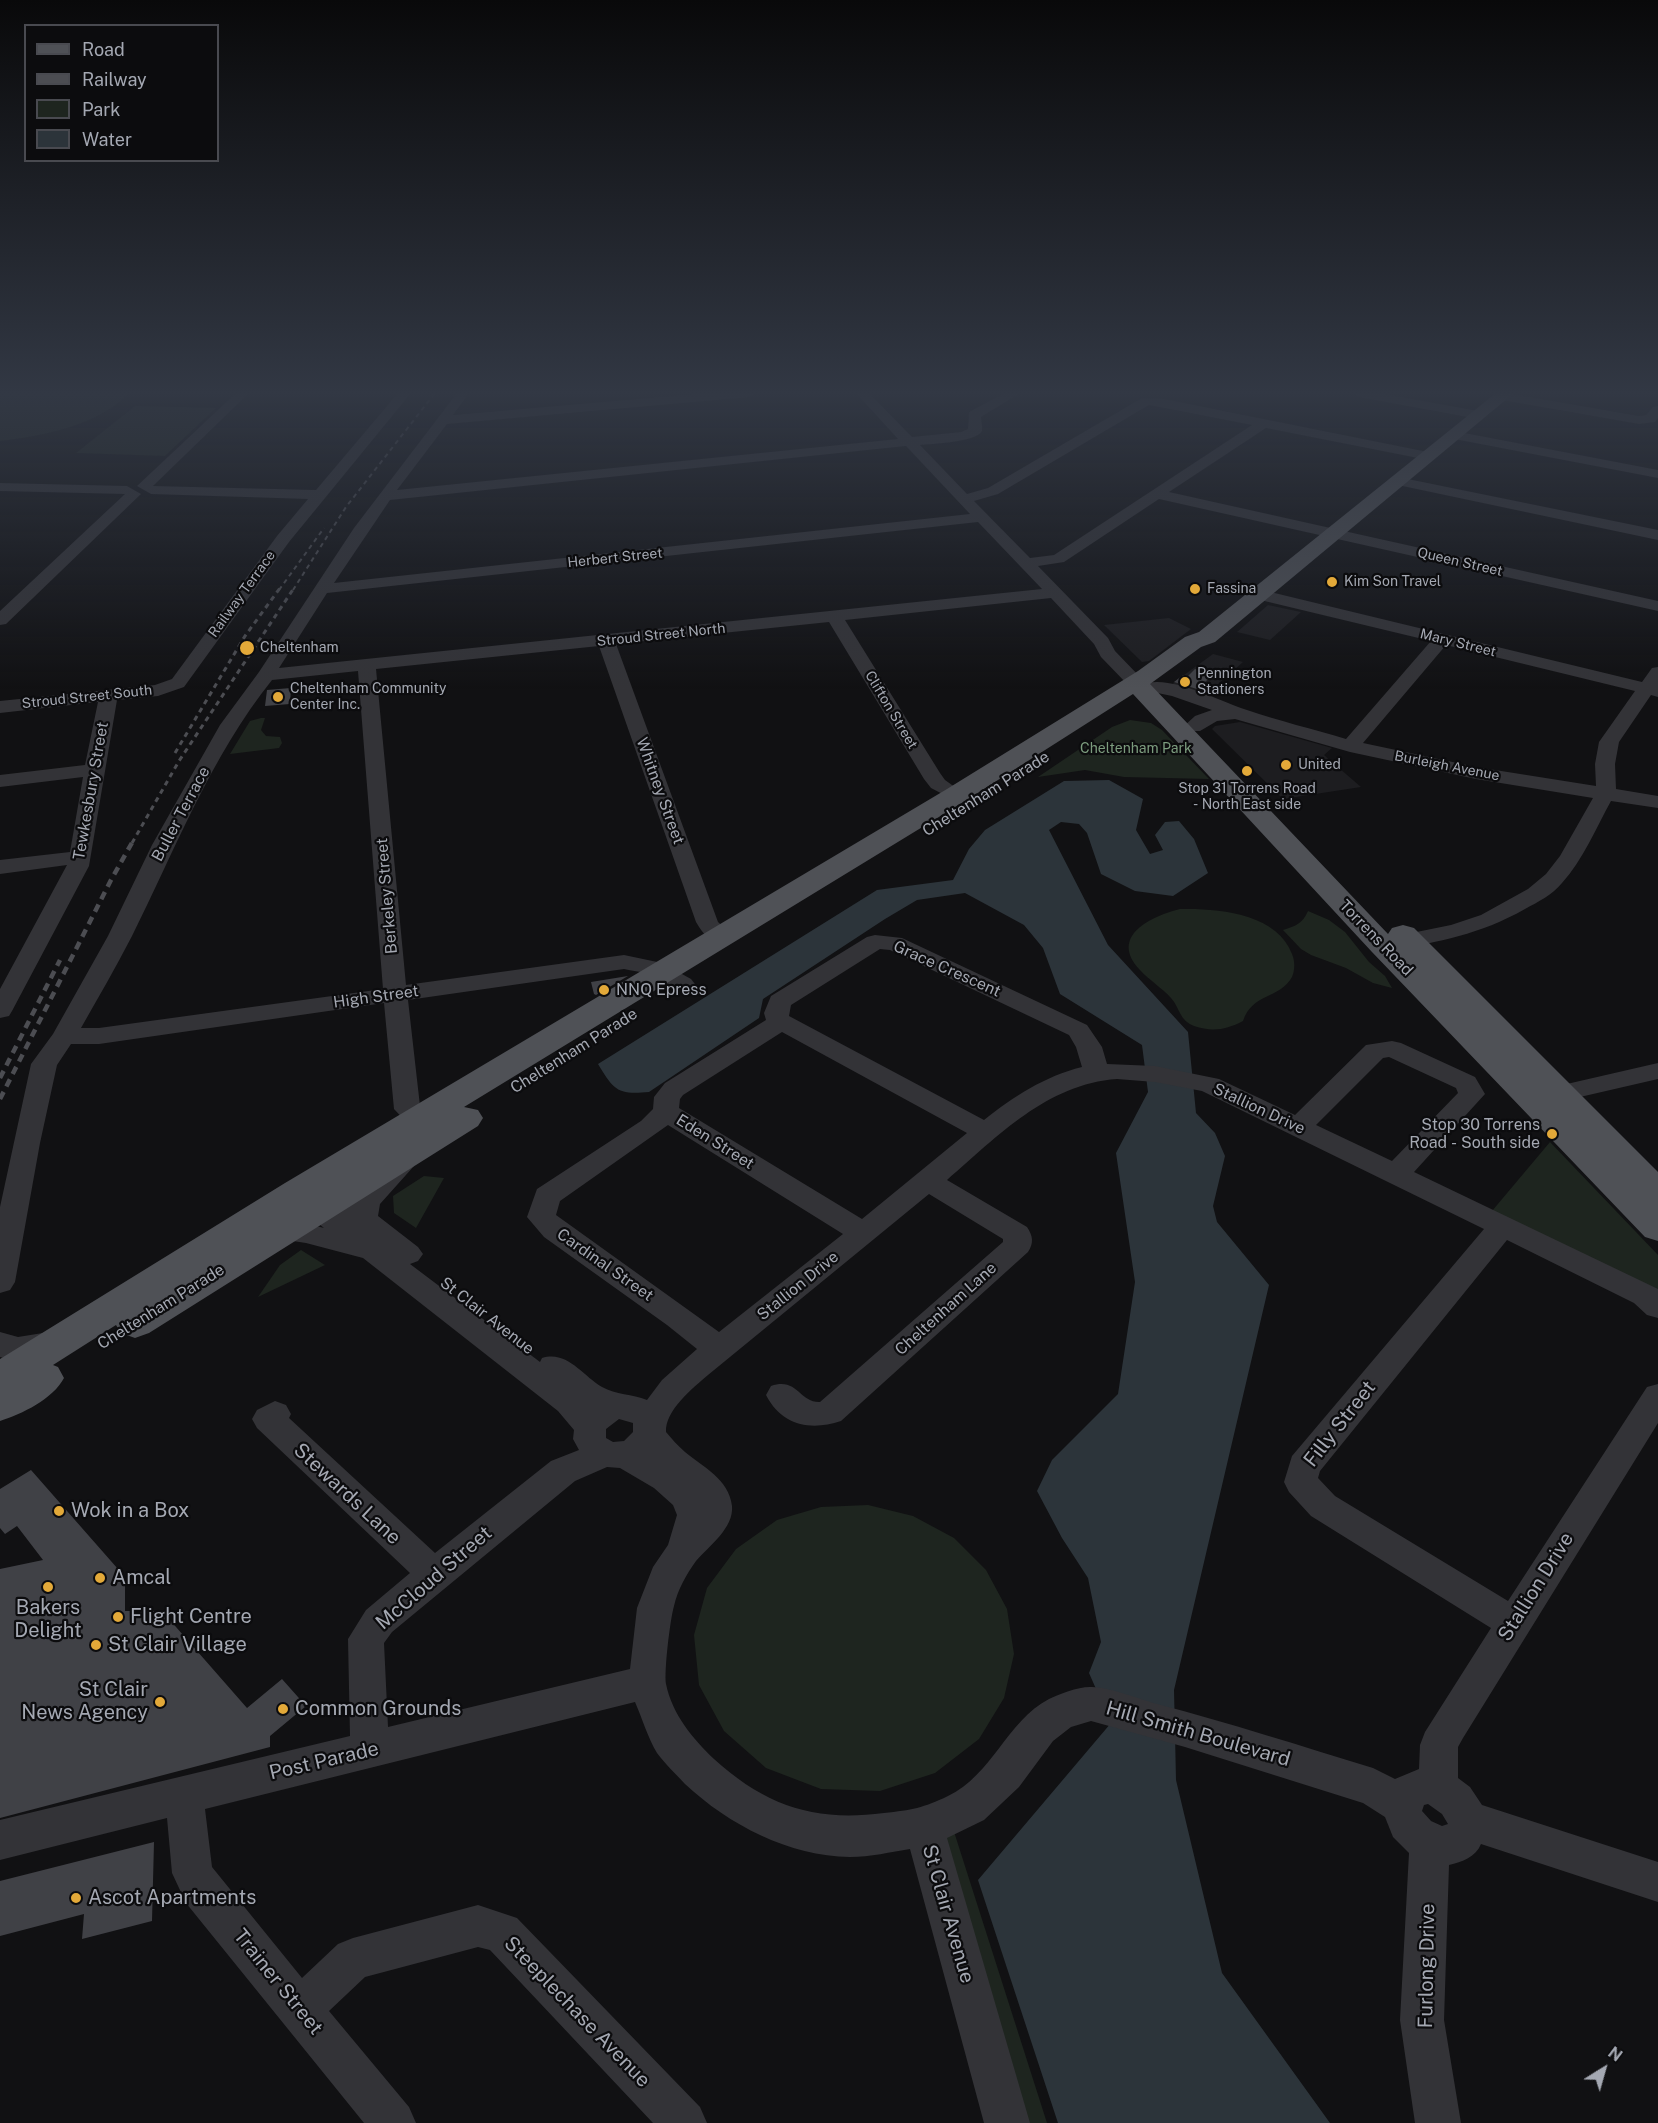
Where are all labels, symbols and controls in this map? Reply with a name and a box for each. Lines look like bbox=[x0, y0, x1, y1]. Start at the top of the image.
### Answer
legend bbox=[24, 24, 219, 162]
text: Road bbox=[82, 39, 125, 60]
text: Railway bbox=[82, 69, 147, 90]
text: Park bbox=[82, 99, 120, 120]
text: Water bbox=[82, 129, 132, 150]
street label: Queen Street bbox=[1416, 544, 1504, 580]
street label: Herbert Street bbox=[567, 545, 663, 571]
street label: Railway Terrace bbox=[205, 547, 279, 641]
place label: Kim Son Travel bbox=[1344, 574, 1441, 590]
marker: Kim Son Travel bbox=[1325, 575, 1339, 589]
place label: Fassina bbox=[1207, 581, 1256, 597]
marker: Fassina bbox=[1188, 582, 1202, 596]
street label: Stroud Street North bbox=[596, 620, 726, 650]
street label: Mary Street bbox=[1418, 625, 1498, 661]
marker: Cheltenham bbox=[238, 639, 256, 657]
place label: Cheltenham bbox=[260, 640, 339, 656]
place label: Pennington Stationers bbox=[1197, 666, 1272, 698]
street label: Clifton Street bbox=[861, 668, 921, 752]
marker: Pennington Stationers bbox=[1178, 675, 1192, 689]
place label: Cheltenham Community Center Inc. bbox=[290, 681, 446, 714]
street label: Stroud Street South bbox=[21, 682, 153, 712]
marker: Cheltenham Community Center Inc. bbox=[271, 690, 285, 704]
street label: Tewkesbury Street bbox=[69, 720, 113, 862]
street label: Whitney Street bbox=[632, 735, 688, 847]
park label: Cheltenham Park bbox=[1080, 741, 1192, 757]
street label: Cheltenham Parade bbox=[919, 747, 1053, 841]
street label: Burleigh Avenue bbox=[1393, 748, 1501, 784]
place label: United bbox=[1298, 757, 1341, 773]
marker: United bbox=[1279, 758, 1293, 772]
street label: Buller Terrace bbox=[148, 763, 214, 865]
marker: Stop 31 Torrens Road - North East side bbox=[1240, 764, 1254, 778]
place label: Stop 31 Torrens Road - North East side bbox=[1178, 781, 1316, 814]
street label: Berkeley Street bbox=[372, 837, 402, 955]
street label: Torrens Road bbox=[1335, 896, 1417, 980]
street label: Grace Crescent bbox=[890, 937, 1004, 1001]
place label: NNQ Epress bbox=[616, 980, 707, 1000]
street label: High Street bbox=[332, 982, 420, 1012]
marker: NNQ Epress bbox=[597, 983, 611, 997]
street label: Cheltenham Parade bbox=[507, 1004, 641, 1098]
street label: Stallion Drive bbox=[1210, 1079, 1308, 1139]
street label: Eden Street bbox=[672, 1110, 758, 1174]
place label: Stop 30 Torrens Road - South side bbox=[1409, 1115, 1540, 1153]
marker: Stop 30 Torrens Road - South side bbox=[1545, 1127, 1559, 1141]
street label: Cardinal Street bbox=[553, 1225, 657, 1305]
street label: Stallion Drive bbox=[753, 1247, 843, 1325]
street label: Cheltenham Lane bbox=[891, 1258, 1001, 1360]
street label: Cheltenham Parade bbox=[94, 1260, 228, 1354]
street label: St Clair Avenue bbox=[436, 1273, 538, 1359]
street label: Filly Street bbox=[1299, 1376, 1381, 1472]
street label: Stewards Lane bbox=[288, 1438, 406, 1550]
place label: Wok in a Box bbox=[71, 1499, 189, 1523]
marker: Wok in a Box bbox=[52, 1504, 66, 1518]
street label: McCloud Street bbox=[371, 1521, 497, 1635]
street label: Stallion Drive bbox=[1493, 1528, 1579, 1646]
place label: Amcal bbox=[112, 1566, 171, 1590]
marker: Amcal bbox=[93, 1571, 107, 1585]
marker: Bakers Delight bbox=[41, 1580, 55, 1594]
place label: Bakers Delight bbox=[14, 1596, 82, 1643]
place label: Flight Centre bbox=[130, 1605, 252, 1629]
marker: Flight Centre bbox=[111, 1610, 125, 1624]
place label: St Clair Village bbox=[108, 1633, 247, 1657]
marker: St Clair Village bbox=[89, 1638, 103, 1652]
place label: St Clair News Agency bbox=[21, 1678, 148, 1725]
marker: St Clair News Agency bbox=[153, 1695, 167, 1709]
street label: Hill Smith Boulevard bbox=[1103, 1696, 1293, 1772]
place label: Common Grounds bbox=[295, 1697, 461, 1721]
marker: Common Grounds bbox=[276, 1702, 290, 1716]
street label: Post Parade bbox=[267, 1737, 381, 1785]
street label: St Clair Avenue bbox=[917, 1842, 979, 1986]
place label: Ascot Apartments bbox=[88, 1886, 256, 1910]
marker: Ascot Apartments bbox=[69, 1891, 83, 1905]
street label: Furlong Drive bbox=[1414, 1903, 1440, 2029]
street label: Trainer Street bbox=[228, 1924, 328, 2040]
street label: Steeplechase Avenue bbox=[499, 1932, 655, 2092]
north arrow bbox=[1574, 2039, 1634, 2099]
text: N bbox=[1604, 2043, 1626, 2066]

